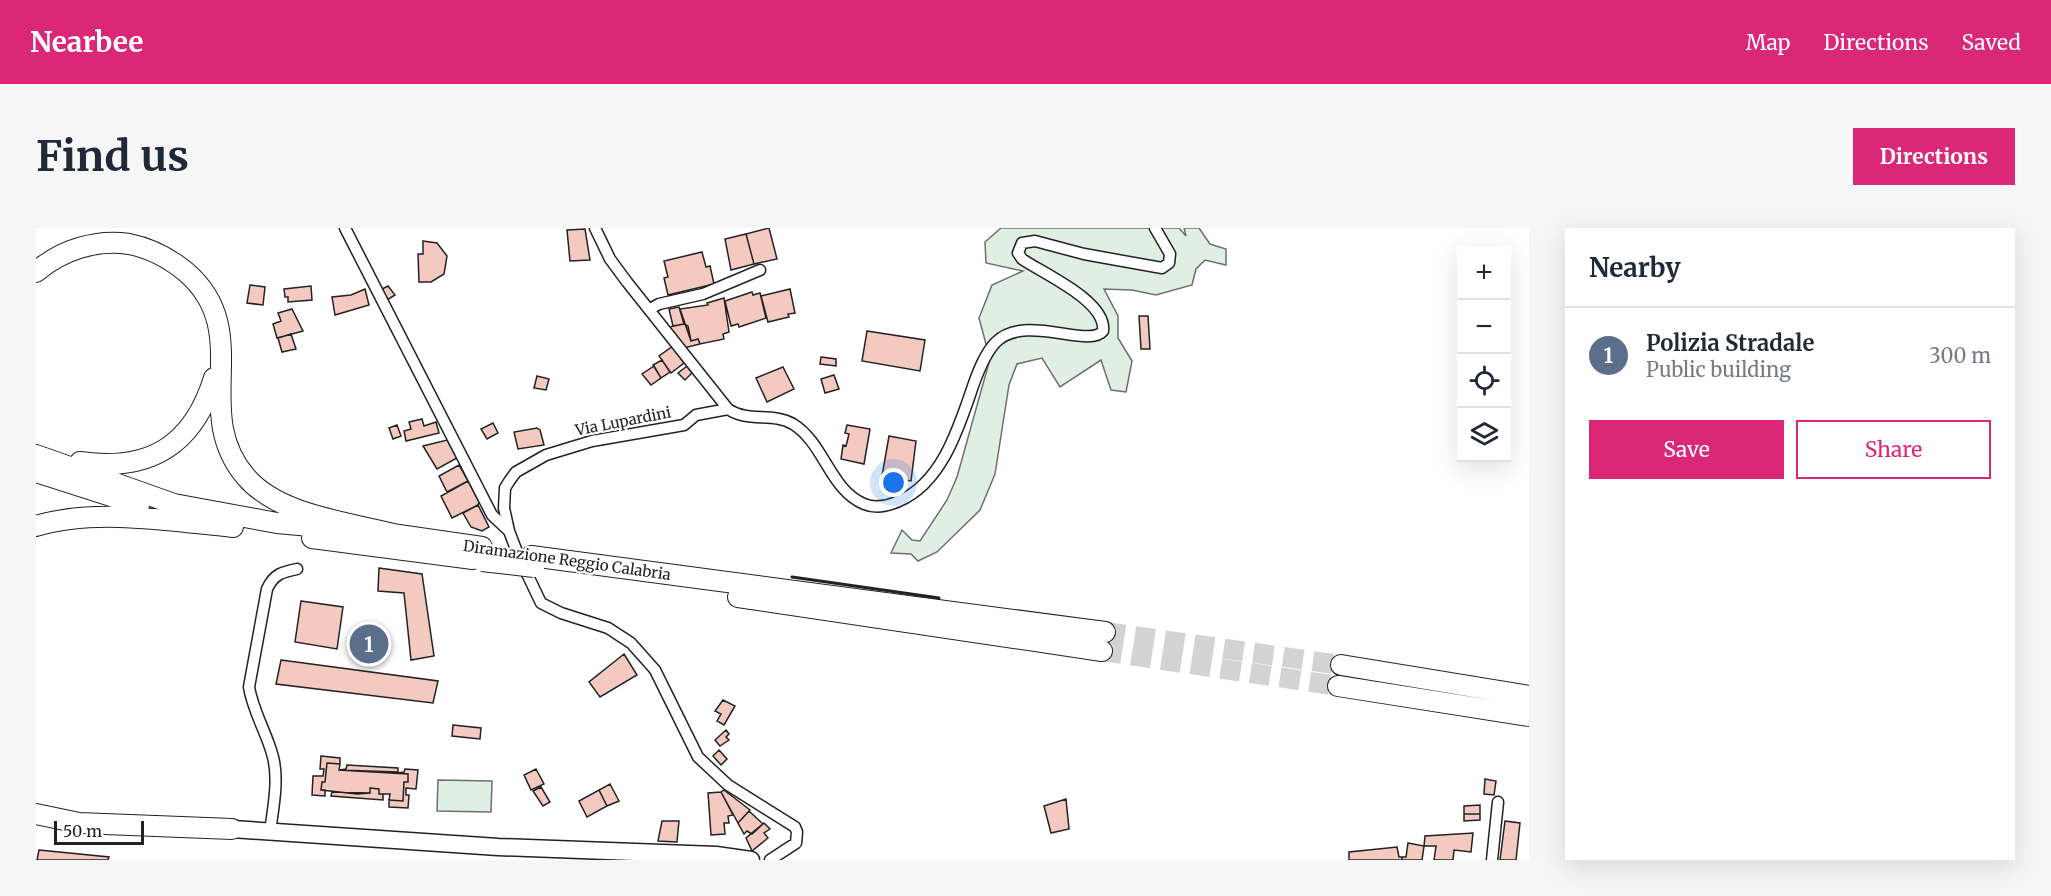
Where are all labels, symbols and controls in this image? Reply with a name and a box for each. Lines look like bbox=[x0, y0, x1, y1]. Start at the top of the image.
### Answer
text: Nearbee bbox=[30, 24, 143, 60]
text: Map bbox=[1746, 29, 1790, 56]
text: Directions bbox=[1823, 29, 1928, 56]
text: Saved bbox=[1961, 29, 2021, 56]
button: Directions bbox=[1853, 128, 2015, 185]
text: Find us bbox=[36, 130, 189, 182]
map controls bbox=[1457, 246, 1511, 462]
button: + bbox=[1457, 246, 1511, 300]
text: Nearby bbox=[1589, 251, 1681, 284]
button: − bbox=[1457, 300, 1511, 354]
text: Polizia Stradale bbox=[1646, 329, 1814, 357]
text: 1 bbox=[1604, 343, 1613, 368]
text: 300 m bbox=[1929, 343, 1991, 368]
button: locate bbox=[1457, 354, 1511, 408]
text: Public building bbox=[1646, 357, 1791, 382]
street label: Via Lupardini bbox=[573, 402, 673, 440]
button: layers bbox=[1457, 408, 1511, 462]
button: Save bbox=[1589, 420, 1784, 479]
button: Share bbox=[1796, 420, 1991, 479]
your location bbox=[879, 468, 908, 497]
street label: Diramazione Reggio Calabria bbox=[462, 536, 672, 584]
pin: 1 bbox=[350, 622, 388, 666]
scale bar bbox=[54, 818, 144, 846]
text: 50 m bbox=[63, 821, 102, 841]

